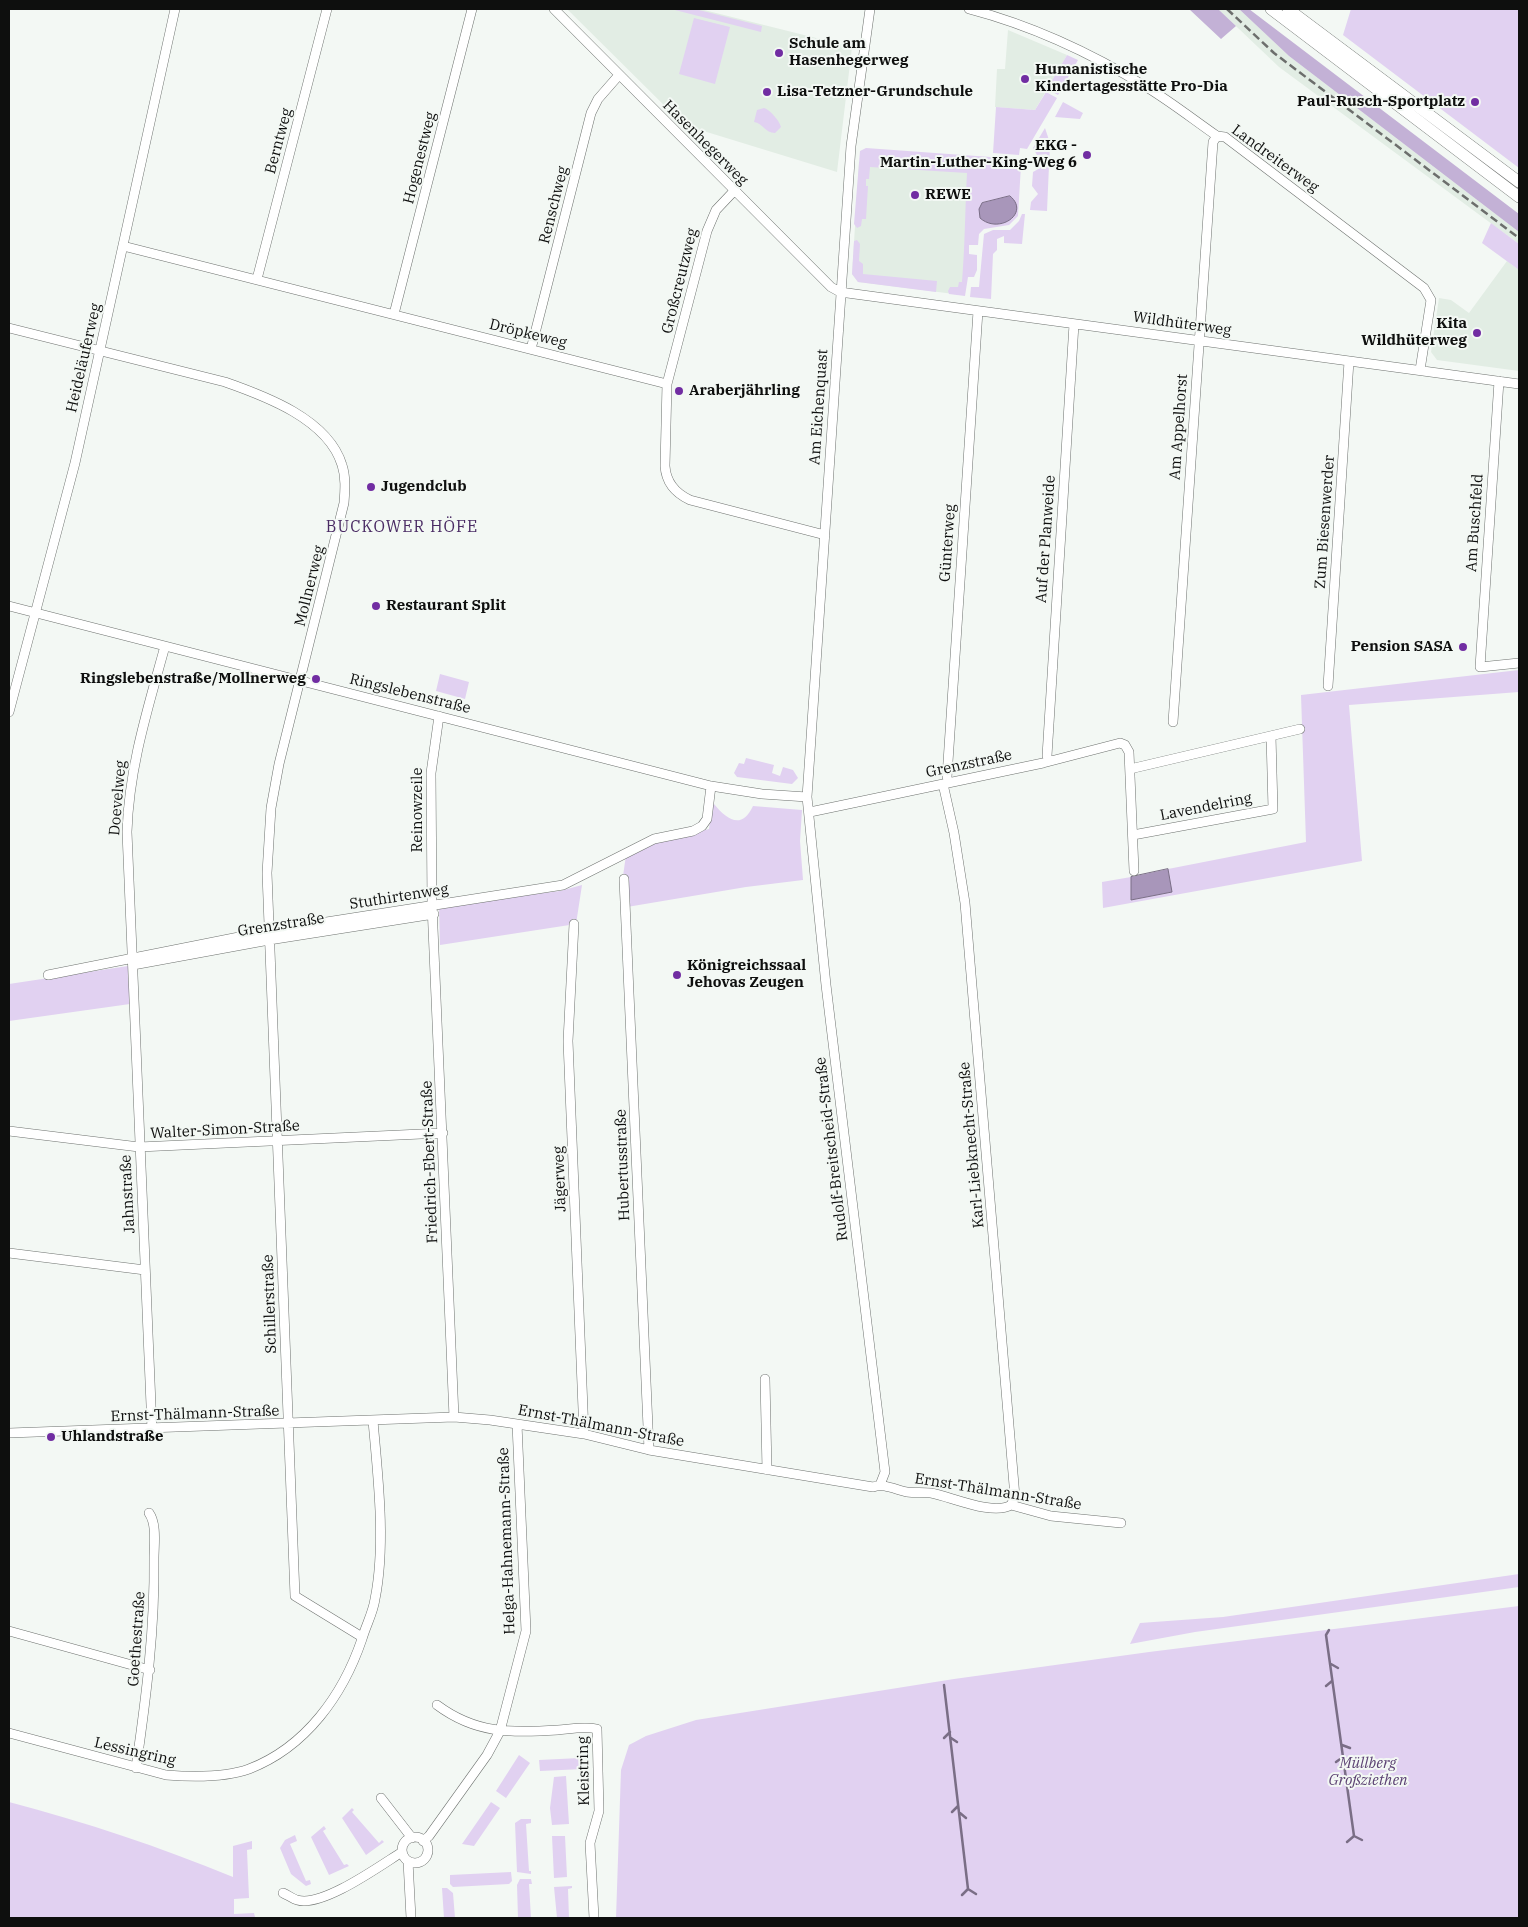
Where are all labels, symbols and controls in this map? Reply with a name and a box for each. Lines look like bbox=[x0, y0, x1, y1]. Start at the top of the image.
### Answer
place label: Schule am Hasenhegerweg bbox=[789, 35, 908, 70]
marker: Schule am Hasenhegerweg bbox=[773, 47, 785, 59]
place label: Humanistische Kindertagesstätte Pro-Dia bbox=[1035, 61, 1228, 96]
marker: Humanistische Kindertagesstätte Pro-Dia bbox=[1019, 73, 1031, 85]
place label: Lisa-Tetzner-Grundschule bbox=[777, 83, 973, 101]
marker: Lisa-Tetzner-Grundschule bbox=[761, 86, 773, 98]
place label: Paul-Rusch-Sportplatz bbox=[1297, 93, 1465, 111]
marker: Paul-Rusch-Sportplatz bbox=[1469, 96, 1481, 108]
street label: Hasenhegerweg bbox=[659, 97, 751, 189]
street label: Berntweg bbox=[262, 106, 296, 176]
street label: Hogenestweg bbox=[400, 110, 440, 206]
street label: Landreiterweg bbox=[1228, 121, 1322, 197]
place label: EKG - Martin-Luther-King-Weg 6 bbox=[880, 137, 1077, 172]
marker: EKG - Martin-Luther-King-Weg 6 bbox=[1081, 149, 1093, 161]
street label: Renschweg bbox=[536, 164, 572, 246]
place label: REWE bbox=[925, 186, 971, 204]
marker: REWE bbox=[909, 189, 921, 201]
street label: Großcreutzweg bbox=[658, 226, 702, 336]
street label: Heideläuferweg bbox=[63, 302, 105, 414]
street label: Wildhüterweg bbox=[1131, 308, 1233, 340]
place label: Kita Wildhüterweg bbox=[1361, 315, 1467, 350]
street label: Dröpkeweg bbox=[487, 316, 569, 352]
marker: Kita Wildhüterweg bbox=[1471, 327, 1483, 339]
street label: Am Eichenquast bbox=[806, 348, 832, 466]
street label: Am Appelhorst bbox=[1166, 373, 1192, 481]
place label: Araberjährling bbox=[689, 382, 800, 400]
marker: Araberjährling bbox=[673, 385, 685, 397]
street label: Zum Biesenwerder bbox=[1311, 454, 1339, 590]
street label: Am Buschfeld bbox=[1463, 473, 1487, 573]
street label: Auf der Planweide bbox=[1033, 474, 1059, 604]
place label: Jugendclub bbox=[381, 478, 467, 496]
marker: Jugendclub bbox=[365, 481, 377, 493]
street label: Günterweg bbox=[936, 504, 960, 582]
district label: BUCKOWER HÖFE bbox=[324, 517, 480, 537]
street label: Mollnerweg bbox=[291, 544, 329, 628]
place label: Restaurant Split bbox=[386, 597, 506, 615]
marker: Restaurant Split bbox=[370, 600, 382, 612]
place label: Pension SASA bbox=[1351, 638, 1453, 656]
marker: Pension SASA bbox=[1457, 641, 1469, 653]
place label: Ringslebenstraße/Mollnerweg bbox=[80, 670, 306, 688]
street label: Ringslebenstraße bbox=[348, 670, 472, 718]
marker: Ringslebenstraße/Mollnerweg bbox=[310, 673, 322, 685]
street label: Grenzstraße bbox=[924, 746, 1014, 782]
street label: Doevelweg bbox=[106, 760, 130, 836]
street label: Reinowzeile bbox=[409, 768, 427, 852]
street label: Lavendelring bbox=[1159, 789, 1253, 825]
street label: Stuthirtenweg bbox=[348, 880, 450, 914]
street label: Grenzstraße bbox=[236, 909, 326, 941]
place label: Königreichssaal Jehovas Zeugen bbox=[687, 957, 806, 992]
marker: Königreichssaal Jehovas Zeugen bbox=[671, 969, 683, 981]
street label: Rudolf-Breitscheid-Straße bbox=[812, 1056, 852, 1242]
street label: Karl-Liebknecht-Straße bbox=[956, 1061, 988, 1229]
street label: Friedrich-Ebert-Straße bbox=[418, 1080, 442, 1244]
street label: Hubertusstraße bbox=[612, 1109, 634, 1221]
street label: Walter-Simon-Straße bbox=[150, 1117, 300, 1143]
street label: Jägerweg bbox=[550, 1146, 570, 1212]
street label: Jahnstraße bbox=[117, 1154, 139, 1234]
street label: Schillerstraße bbox=[259, 1254, 281, 1354]
street label: Ernst-Thälmann-Straße bbox=[516, 1401, 686, 1451]
street label: Ernst-Thälmann-Straße bbox=[110, 1402, 280, 1426]
place label: Uhlandstraße bbox=[61, 1428, 163, 1446]
marker: Uhlandstraße bbox=[45, 1431, 57, 1443]
street label: Helga-Hahnemann-Straße bbox=[495, 1447, 519, 1635]
street label: Ernst-Thälmann-Straße bbox=[913, 1470, 1083, 1514]
street label: Goethestraße bbox=[125, 1591, 149, 1687]
street label: Lessingring bbox=[92, 1734, 178, 1770]
street label: Kleistring bbox=[574, 1736, 594, 1806]
park label: Müllberg Großziethen bbox=[1328, 1755, 1408, 1790]

